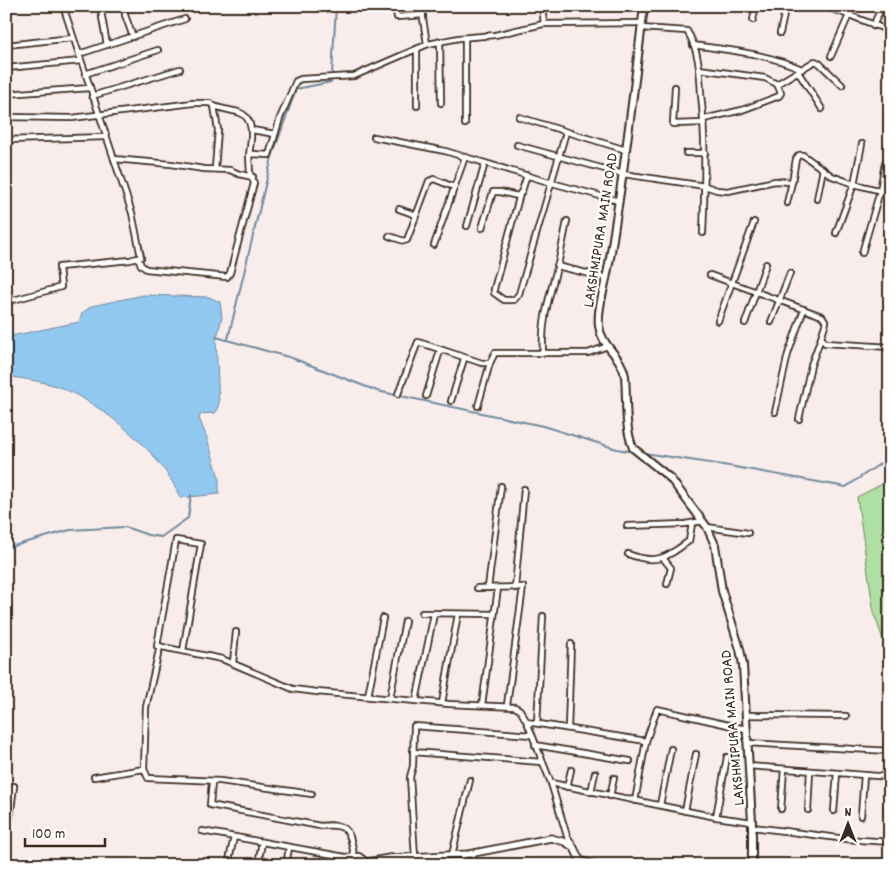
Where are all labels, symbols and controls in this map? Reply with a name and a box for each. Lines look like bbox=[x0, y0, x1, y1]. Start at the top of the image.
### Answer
street label: LAKSHMIPURA MAIN ROAD bbox=[578, 152, 625, 309]
street label: LAKSHMIPURA MAIN ROAD bbox=[715, 649, 752, 807]
north arrow bbox=[824, 798, 874, 848]
text: N bbox=[845, 803, 852, 823]
scale bar bbox=[25, 816, 105, 848]
text: 100 m bbox=[32, 824, 65, 846]

